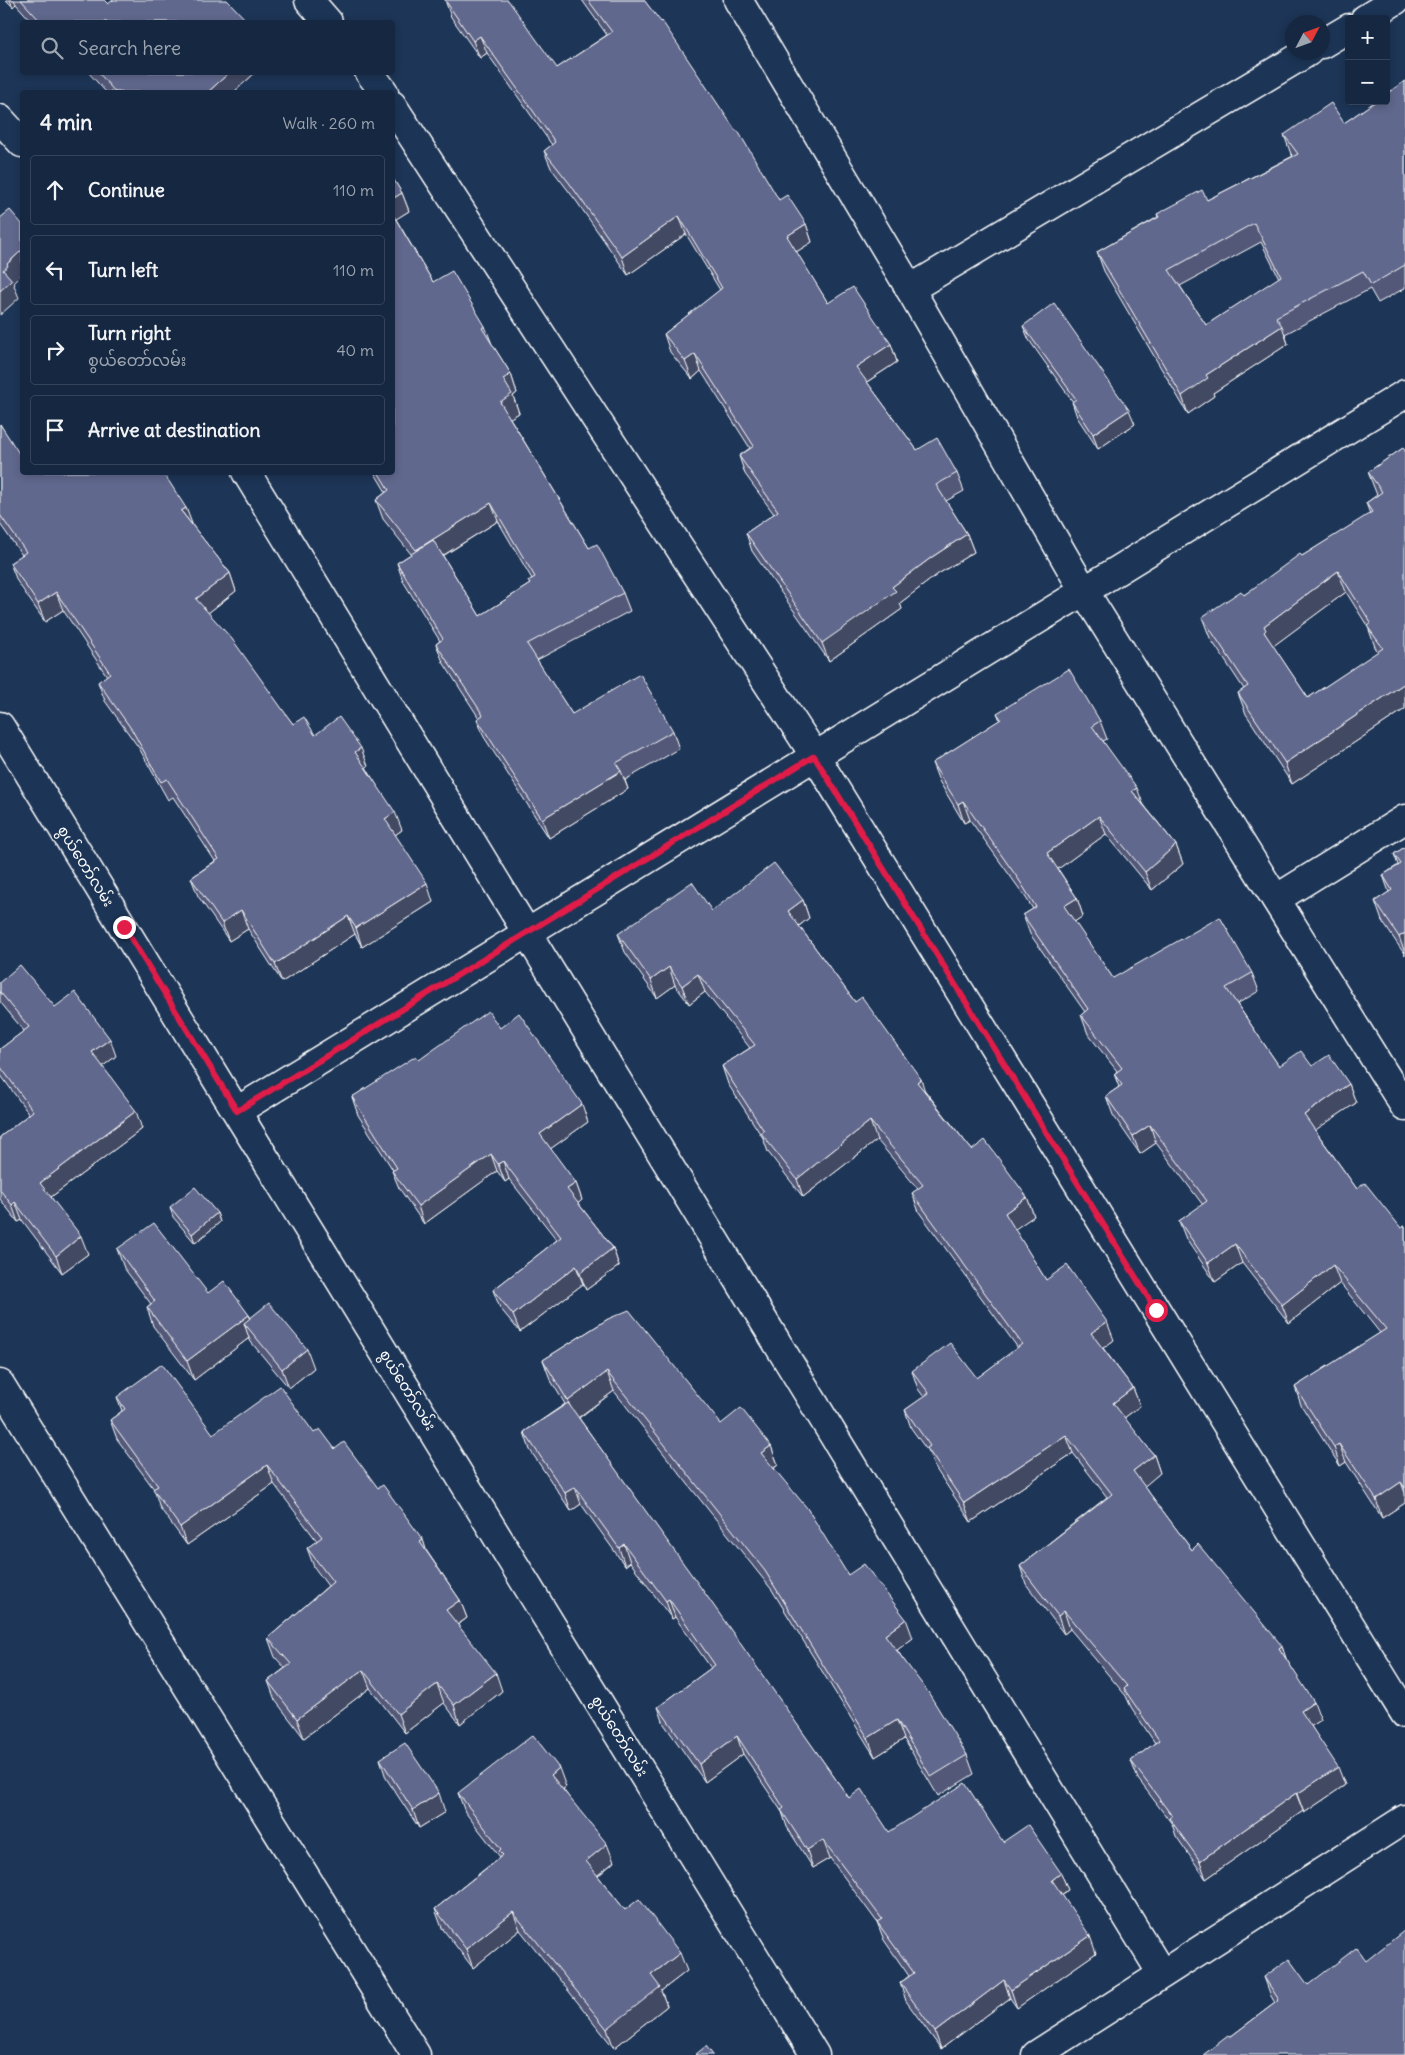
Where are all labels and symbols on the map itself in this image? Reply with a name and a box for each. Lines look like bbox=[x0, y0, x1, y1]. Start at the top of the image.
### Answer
north arrow bbox=[1285, 15, 1330, 60]
street label: စွယ်တော်လမ်း bbox=[52, 822, 118, 911]
route end bbox=[113, 916, 136, 939]
route start bbox=[1145, 1299, 1168, 1322]
street label: စွယ်တော်လမ်း bbox=[374, 1346, 440, 1435]
street label: စွယ်တော်လမ်း bbox=[586, 1692, 652, 1781]

